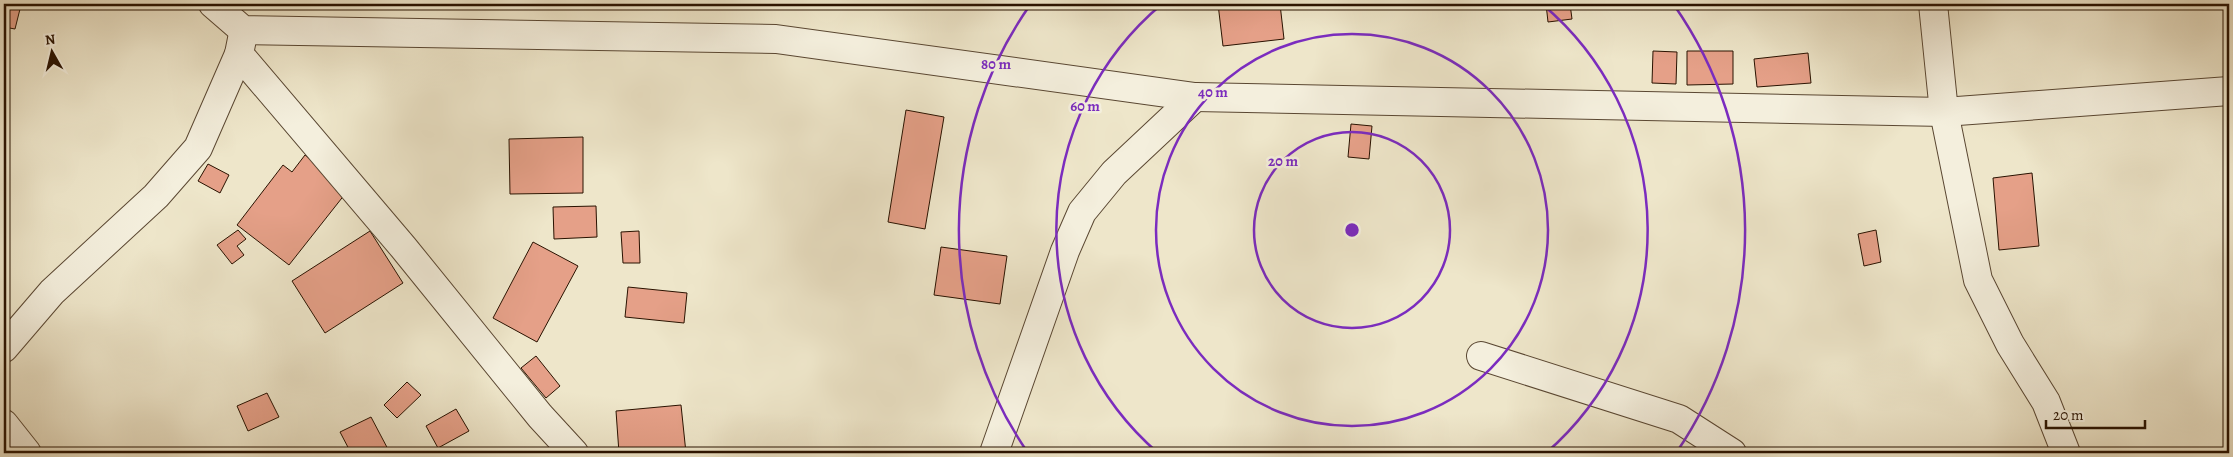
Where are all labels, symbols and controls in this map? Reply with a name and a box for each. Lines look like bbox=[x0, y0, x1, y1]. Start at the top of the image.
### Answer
north arrow bbox=[28, 28, 78, 78]
text: N bbox=[44, 30, 57, 50]
text: 80 m bbox=[981, 54, 1011, 74]
text: 40 m bbox=[1198, 82, 1228, 102]
text: 60 m bbox=[1070, 96, 1100, 116]
text: 20 m bbox=[1268, 151, 1298, 171]
centre of rings bbox=[1343, 221, 1361, 239]
scale bar bbox=[2046, 397, 2144, 429]
text: 20 m bbox=[2053, 405, 2084, 425]

